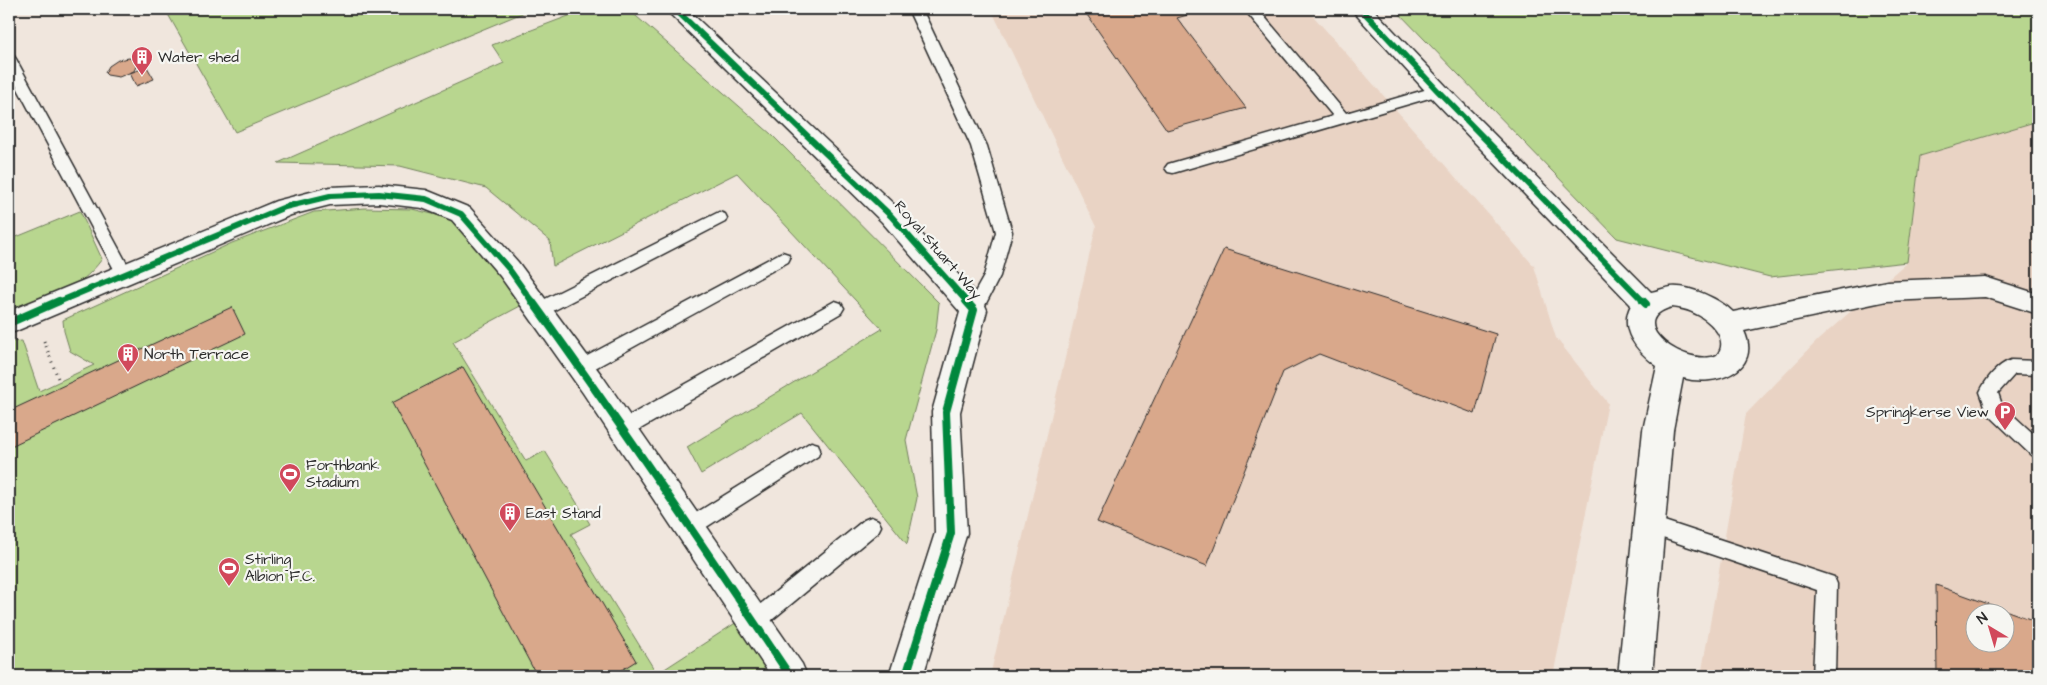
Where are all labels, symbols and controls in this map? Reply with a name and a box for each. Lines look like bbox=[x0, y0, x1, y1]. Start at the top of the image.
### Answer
building icon: Water shed bbox=[130, 45, 154, 76]
place label: Water shed bbox=[158, 47, 239, 68]
street label: Royal Stuart Way bbox=[888, 196, 987, 305]
building icon: North Terrace bbox=[116, 342, 140, 373]
place label: North Terrace bbox=[144, 344, 249, 365]
parking icon: Springkerse View bbox=[1993, 400, 2017, 431]
place label: Springkerse View bbox=[1866, 402, 1989, 424]
place label: Forthbank Stadium bbox=[306, 455, 379, 493]
sports icon: Forthbank Stadium bbox=[278, 462, 302, 493]
building icon: East Stand bbox=[498, 501, 522, 532]
place label: East Stand bbox=[526, 503, 601, 524]
place label: Stirling Albion F.C. bbox=[245, 549, 315, 587]
sports icon: Stirling Albion F.C. bbox=[217, 556, 241, 587]
north arrow bbox=[1964, 602, 2014, 652]
text: N bbox=[1973, 608, 1992, 629]

